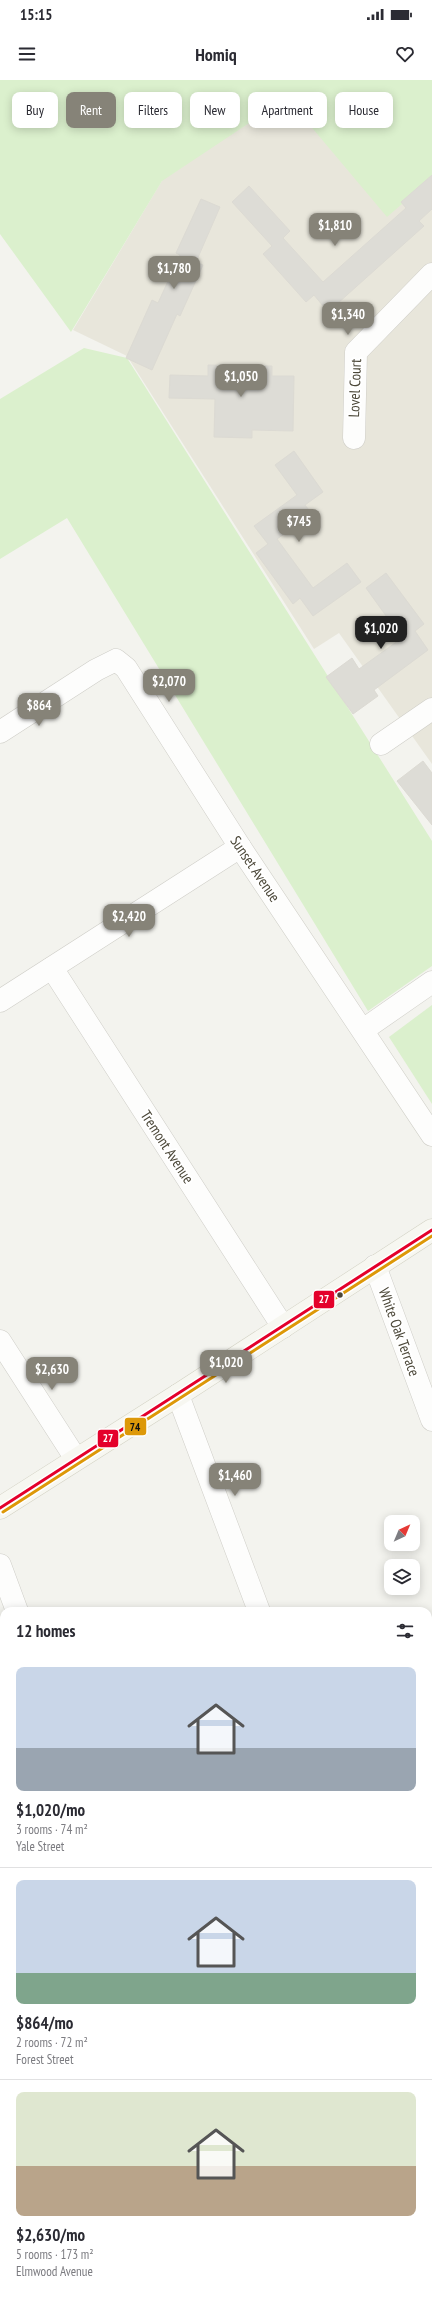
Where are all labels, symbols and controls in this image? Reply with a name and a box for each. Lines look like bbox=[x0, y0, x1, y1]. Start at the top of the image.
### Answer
text: 15:15 bbox=[20, 5, 52, 24]
icon: menu bbox=[16, 43, 38, 65]
text: Homiq bbox=[195, 43, 237, 66]
icon: heart bbox=[394, 43, 416, 65]
chip: Buy bbox=[12, 92, 58, 128]
chip: Rent bbox=[66, 92, 116, 128]
chip: Filters bbox=[124, 92, 182, 128]
chip: New bbox=[190, 92, 240, 128]
chip: Apartment bbox=[248, 92, 327, 128]
chip: House bbox=[335, 92, 393, 128]
pin: $1,810 bbox=[302, 213, 368, 247]
text: $1,810 bbox=[318, 217, 352, 234]
pin: $1,780 bbox=[141, 256, 207, 290]
text: $1,780 bbox=[157, 260, 191, 277]
pin: $1,340 bbox=[315, 302, 381, 336]
text: $1,340 bbox=[331, 306, 365, 323]
street label: Lovel Court bbox=[344, 358, 365, 418]
pin: $1,050 bbox=[208, 364, 274, 398]
text: $1,050 bbox=[224, 368, 258, 385]
pin: $745 bbox=[275, 509, 323, 543]
text: $745 bbox=[287, 513, 311, 530]
pin: $1,020 bbox=[348, 616, 414, 650]
text: $1,020 bbox=[364, 620, 398, 637]
pin: $2,070 bbox=[136, 669, 202, 703]
text: $2,070 bbox=[152, 673, 186, 690]
pin: $864 bbox=[15, 693, 63, 727]
text: $864 bbox=[27, 697, 51, 714]
street label: Sunset Avenue bbox=[226, 832, 284, 905]
pin: $2,420 bbox=[96, 904, 162, 938]
text: $2,420 bbox=[112, 908, 146, 925]
street label: Tremont Avenue bbox=[137, 1107, 198, 1187]
street label: White Oak Terrace bbox=[375, 1285, 424, 1379]
line badge: 27 bbox=[313, 1290, 335, 1309]
unlabelled marker bbox=[335, 1290, 345, 1300]
text: 27 bbox=[319, 1292, 329, 1306]
pin: $1,020 bbox=[193, 1350, 259, 1384]
text: $1,020 bbox=[209, 1354, 243, 1371]
pin: $2,630 bbox=[19, 1357, 85, 1391]
text: $2,630 bbox=[35, 1361, 69, 1378]
line badge: 74 bbox=[124, 1417, 147, 1436]
text: 74 bbox=[130, 1420, 141, 1434]
line badge: 27 bbox=[97, 1429, 119, 1448]
text: 27 bbox=[103, 1431, 113, 1445]
pin: $1,460 bbox=[202, 1463, 268, 1497]
text: $1,460 bbox=[218, 1467, 252, 1484]
north arrow bbox=[384, 1515, 420, 1551]
map controls bbox=[384, 1515, 420, 1595]
button: layers bbox=[384, 1559, 420, 1595]
text: 12 homes bbox=[16, 1620, 75, 1642]
icon: filters bbox=[394, 1620, 416, 1642]
icon: home bbox=[180, 1693, 252, 1765]
text: $1,020/mo bbox=[16, 1799, 85, 1821]
text: 3 rooms · 74 m² bbox=[16, 1821, 88, 1838]
text: Yale Street bbox=[16, 1838, 64, 1855]
icon: home bbox=[180, 1906, 252, 1978]
text: $864/mo bbox=[16, 2012, 73, 2034]
text: 2 rooms · 72 m² bbox=[16, 2034, 88, 2051]
text: Forest Street bbox=[16, 2051, 74, 2068]
icon: home bbox=[180, 2118, 252, 2190]
text: $2,630/mo bbox=[16, 2224, 85, 2246]
text: 5 rooms · 173 m² bbox=[16, 2246, 94, 2263]
text: Elmwood Avenue bbox=[16, 2263, 93, 2280]

